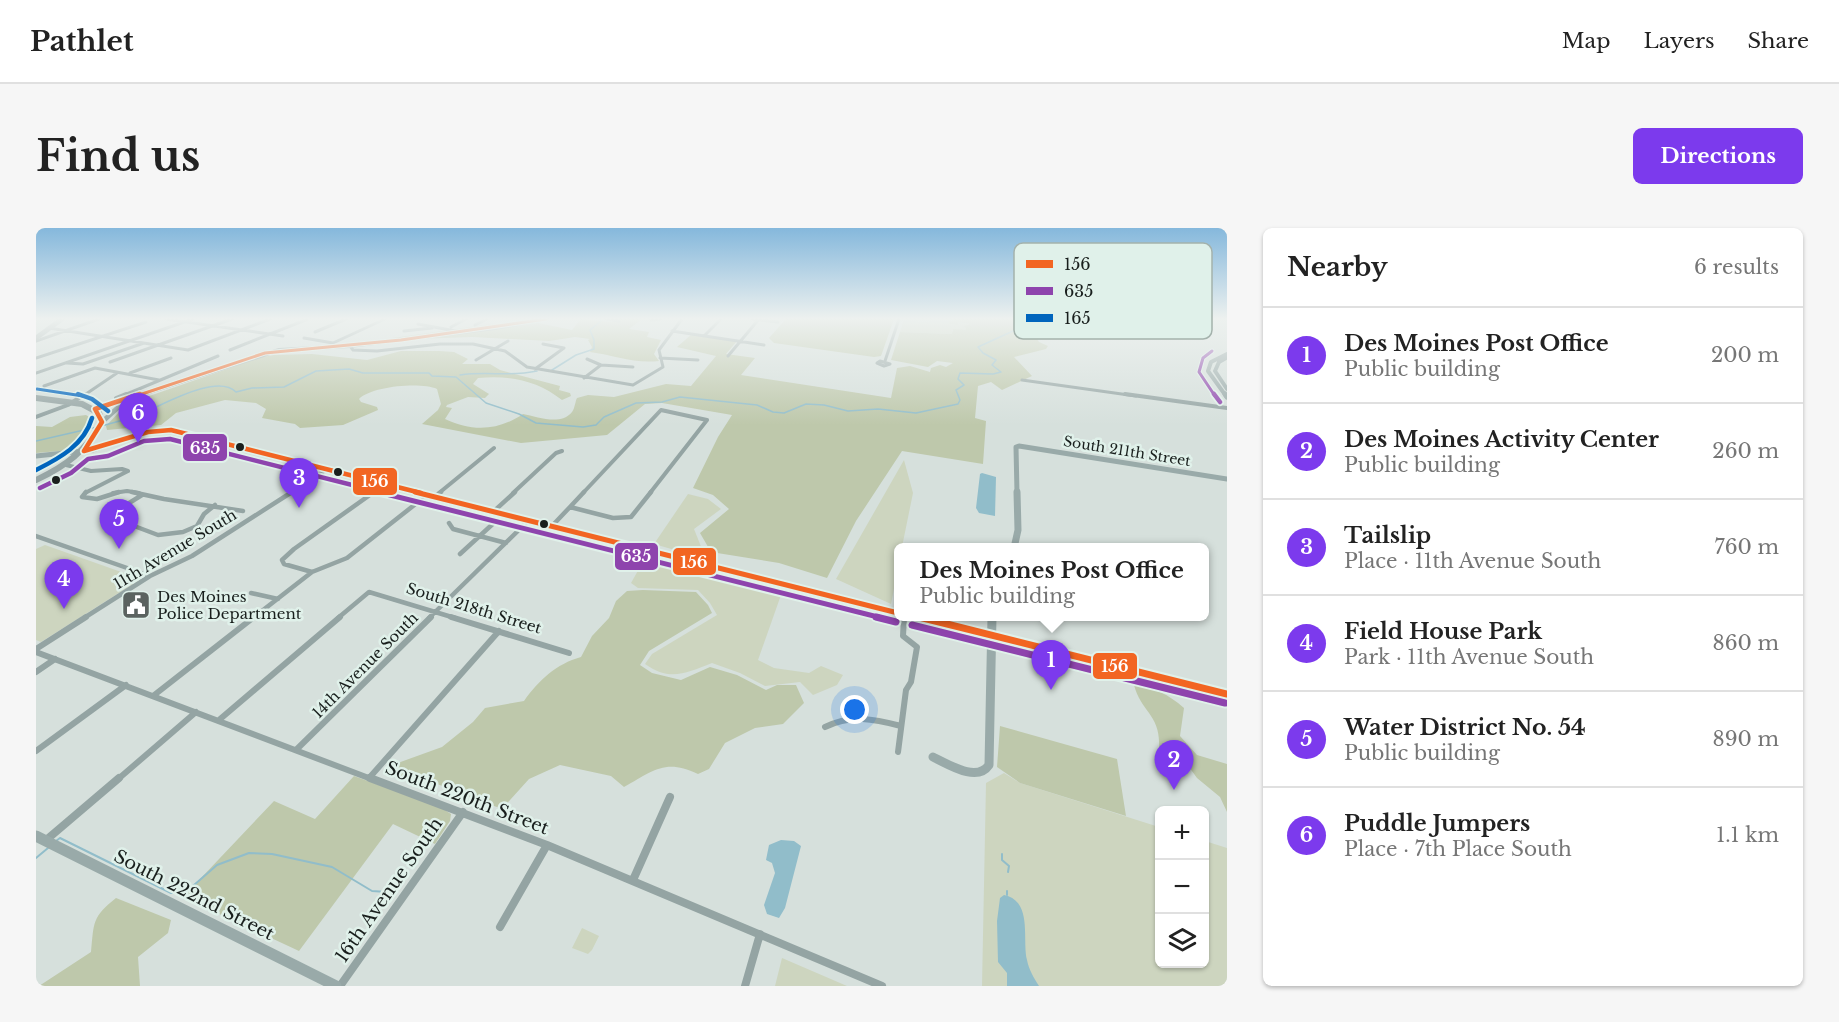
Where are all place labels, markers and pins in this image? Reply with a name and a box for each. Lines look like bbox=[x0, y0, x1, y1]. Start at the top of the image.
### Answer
pin: 6 bbox=[118, 394, 158, 443]
unlabelled marker bbox=[234, 441, 246, 453]
pin: 3 bbox=[280, 458, 318, 508]
unlabelled marker bbox=[332, 466, 344, 478]
unlabelled marker bbox=[50, 474, 62, 486]
pin: 5 bbox=[100, 500, 139, 549]
unlabelled marker bbox=[538, 518, 550, 530]
pin: 4 bbox=[45, 560, 84, 609]
place label: Des Moines Police Department bbox=[157, 587, 302, 623]
public building icon: Des Moines Police Department bbox=[120, 589, 152, 621]
pin: 1 bbox=[1032, 640, 1070, 690]
pin: 2 bbox=[1154, 740, 1194, 790]

